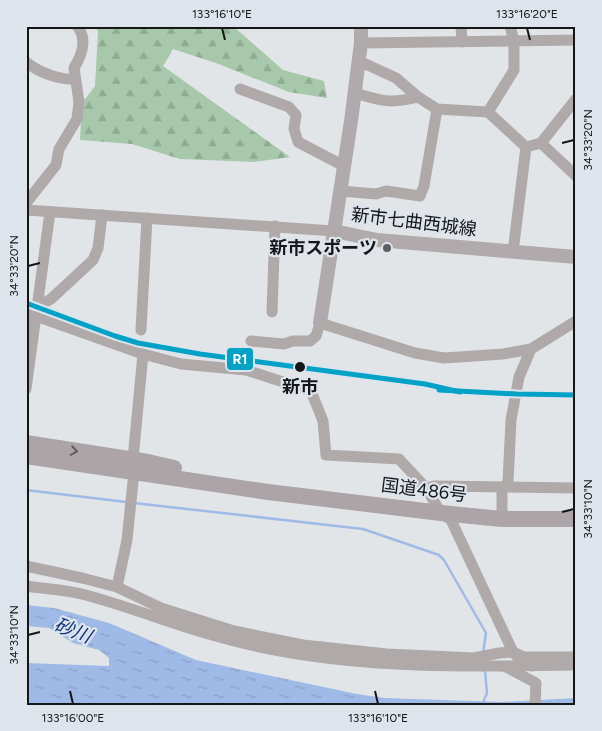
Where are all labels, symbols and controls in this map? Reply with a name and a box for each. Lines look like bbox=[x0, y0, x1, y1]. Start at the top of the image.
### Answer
text: 133°16'10"E bbox=[192, 7, 252, 21]
text: 133°16'20"E bbox=[496, 7, 558, 21]
text: 34°33'20"N bbox=[581, 109, 595, 171]
street label: 新市七曲西城線 bbox=[350, 203, 478, 241]
text: 34°33'20"N bbox=[7, 235, 21, 297]
place label: 新市スポーツ bbox=[269, 237, 377, 259]
marker: 新市スポーツ bbox=[381, 242, 393, 254]
line badge: R1 bbox=[226, 347, 254, 371]
text: R1 bbox=[233, 351, 247, 368]
marker: 新市 bbox=[293, 360, 307, 374]
place label: 新市 bbox=[282, 376, 318, 398]
one-way arrow bbox=[70, 445, 79, 455]
street label: 国道486号 bbox=[380, 474, 468, 506]
text: 34°33'10"N bbox=[581, 479, 595, 539]
text: 34°33'10"N bbox=[7, 605, 21, 665]
water label: 砂川 bbox=[51, 613, 97, 649]
text: 133°16'00"E bbox=[42, 711, 104, 725]
text: 133°16'10"E bbox=[348, 711, 408, 725]

